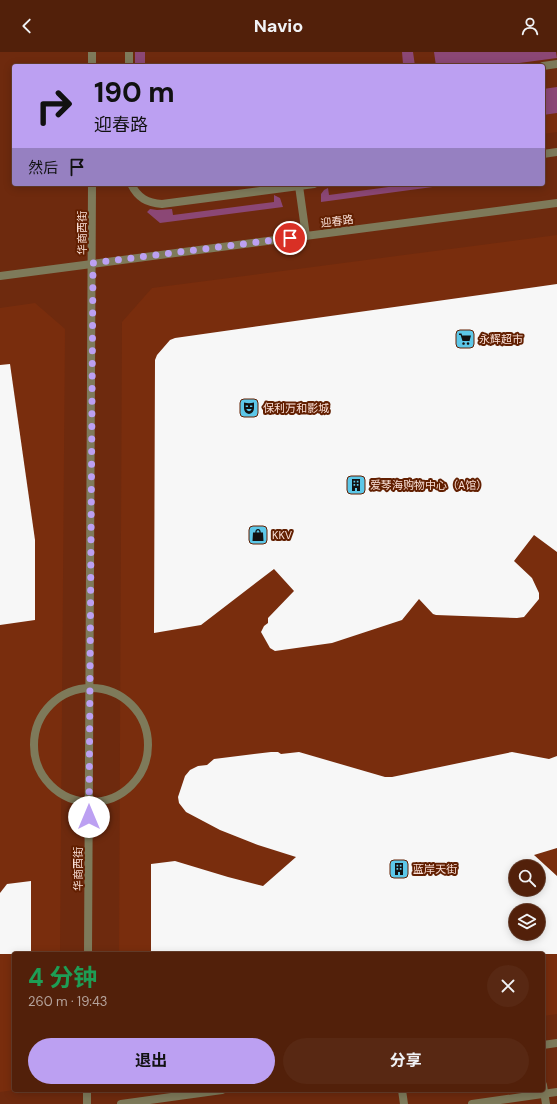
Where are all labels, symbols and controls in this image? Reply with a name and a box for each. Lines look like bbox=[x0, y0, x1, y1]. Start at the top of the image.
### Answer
text: Navio bbox=[254, 14, 303, 38]
icon: back bbox=[16, 15, 38, 37]
icon: person bbox=[519, 15, 541, 37]
text: 190 m bbox=[94, 74, 175, 111]
icon: right bbox=[28, 80, 80, 132]
text: 迎春路 bbox=[94, 113, 148, 137]
icon: arrive bbox=[66, 156, 88, 178]
text: 然后 bbox=[28, 158, 58, 178]
street label: 华商西街 bbox=[75, 211, 89, 255]
street label: 迎春路 bbox=[320, 212, 354, 230]
pin bbox=[273, 221, 307, 255]
icon: arrive bbox=[279, 227, 301, 249]
supermarket icon: 永辉超市 bbox=[454, 328, 476, 350]
place label: 永辉超市 bbox=[479, 332, 523, 346]
theatre icon: 保利万和影城 bbox=[238, 397, 260, 419]
place label: 保利万和影城 bbox=[263, 401, 329, 415]
building icon: 爱琴海购物中心（A馆） bbox=[345, 474, 367, 496]
place label: 爱琴海购物中心（A馆） bbox=[370, 478, 487, 492]
shop icon: KKV bbox=[247, 524, 269, 546]
place label: KKV bbox=[272, 528, 293, 542]
position arrow bbox=[68, 796, 110, 838]
street label: 华商西街 bbox=[71, 847, 85, 891]
building icon: 蓝岸天街 bbox=[388, 858, 410, 880]
map controls bbox=[509, 860, 545, 940]
button: search bbox=[509, 860, 545, 896]
place label: 蓝岸天街 bbox=[413, 862, 457, 876]
button: layers bbox=[509, 904, 545, 940]
text: 4 分钟 bbox=[28, 962, 97, 993]
button: close bbox=[487, 965, 529, 1007]
text: 260 m · 19:43 bbox=[28, 993, 108, 1010]
button: 退出 bbox=[28, 1038, 275, 1084]
button: 分享 bbox=[283, 1038, 529, 1084]

